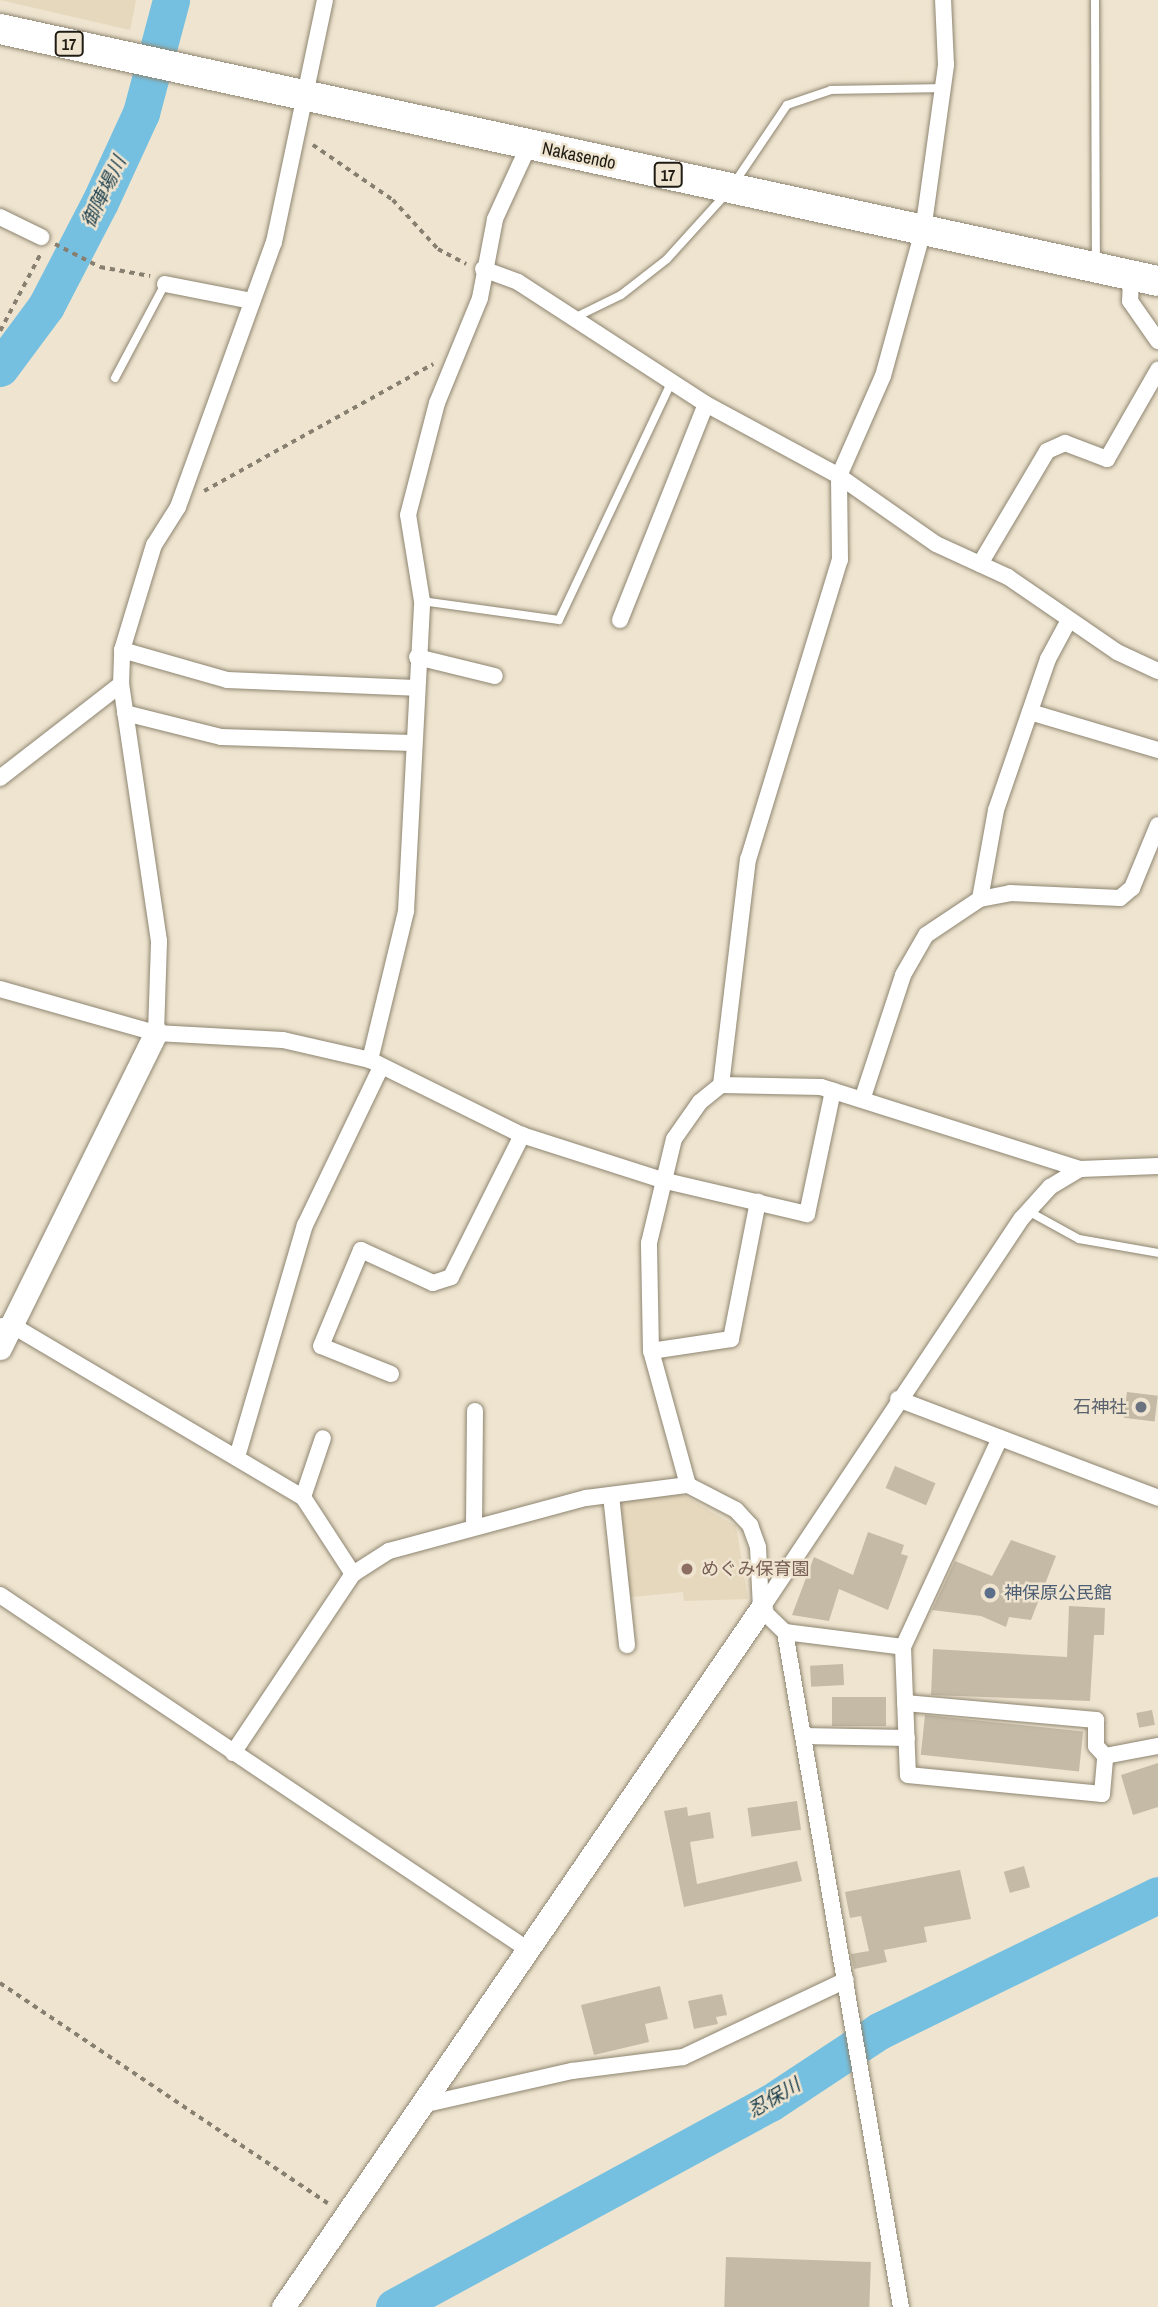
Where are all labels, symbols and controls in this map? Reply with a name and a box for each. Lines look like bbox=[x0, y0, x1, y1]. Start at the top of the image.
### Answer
road number: 17 bbox=[53, 32, 85, 56]
street label: Nakasendo bbox=[540, 138, 618, 174]
water label: 御陣場川 bbox=[77, 153, 131, 231]
road number: 17 bbox=[652, 162, 684, 188]
place label: 石神社 bbox=[1073, 1396, 1127, 1418]
marker: 石神社 bbox=[1133, 1399, 1149, 1415]
place label: めぐみ保育園 bbox=[701, 1558, 809, 1580]
marker: めぐみ保育園 bbox=[679, 1561, 695, 1577]
place label: 神保原公民館 bbox=[1004, 1582, 1112, 1604]
marker: 神保原公民館 bbox=[982, 1585, 998, 1601]
water label: 忍保川 bbox=[744, 2074, 804, 2122]

